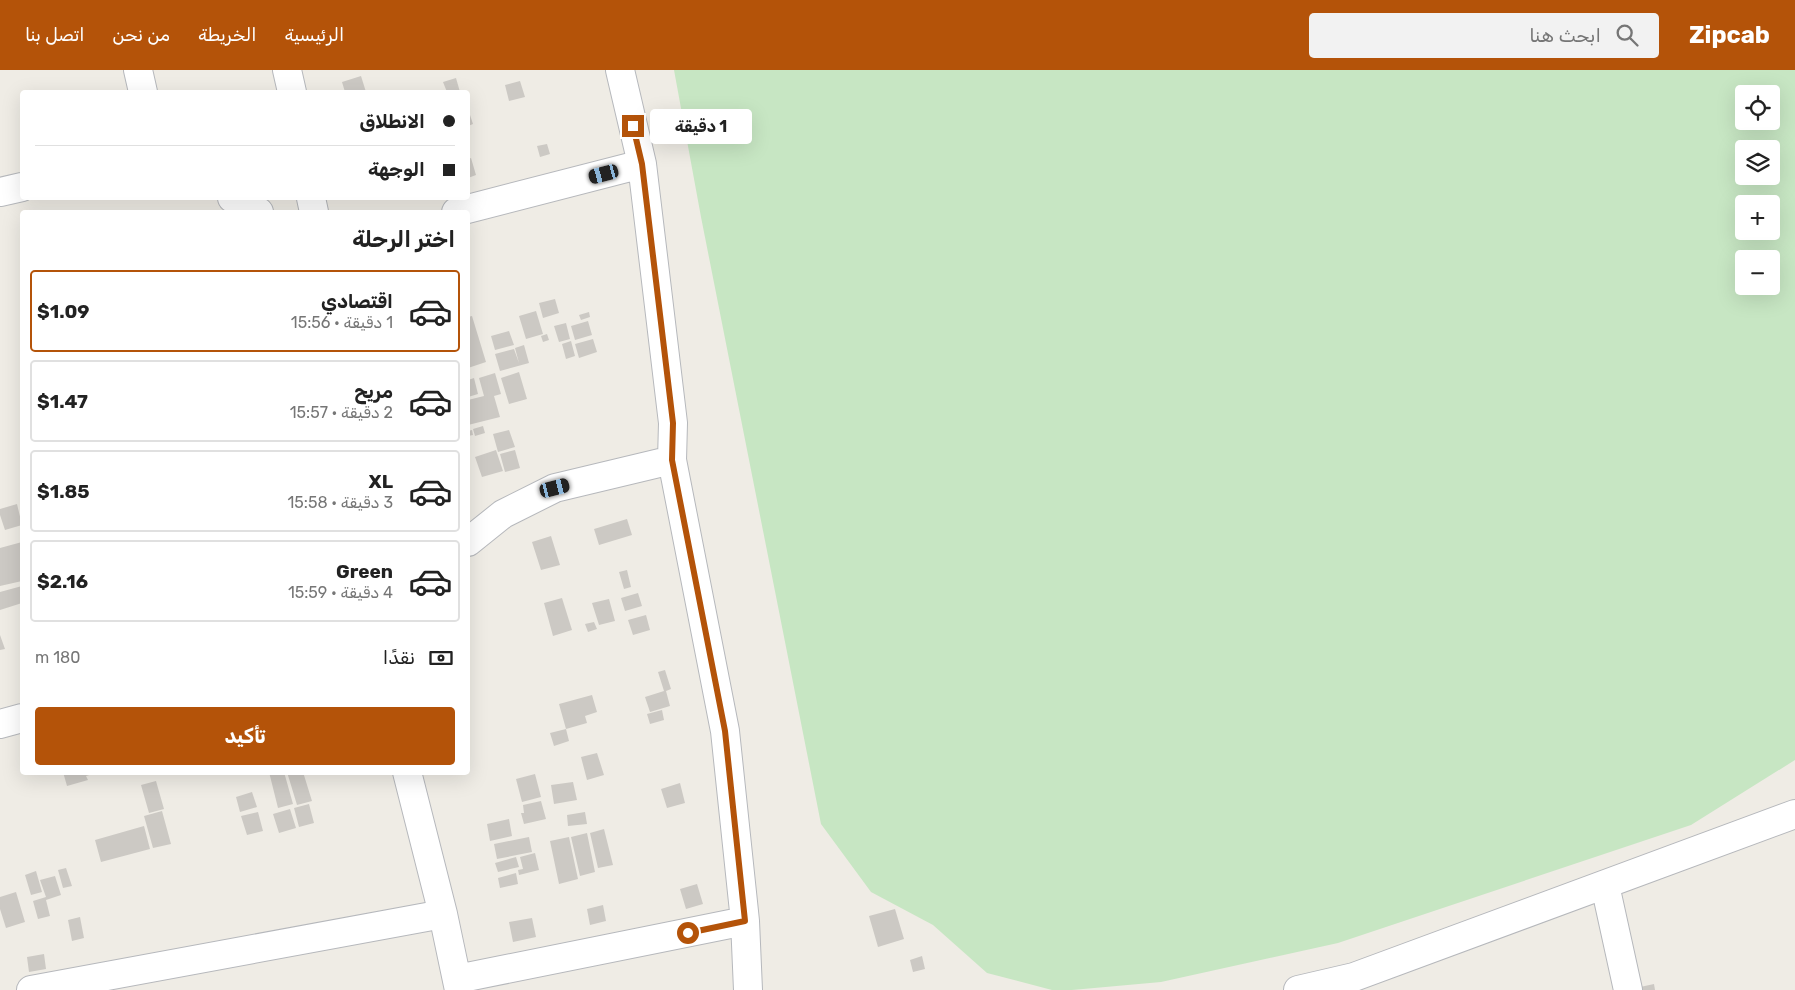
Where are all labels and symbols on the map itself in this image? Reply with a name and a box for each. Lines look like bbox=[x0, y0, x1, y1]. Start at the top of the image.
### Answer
callout: 1 دقيقة bbox=[650, 108, 753, 144]
route end bbox=[622, 115, 644, 137]
car bbox=[587, 163, 620, 185]
car bbox=[538, 477, 571, 499]
route start bbox=[677, 922, 699, 944]

